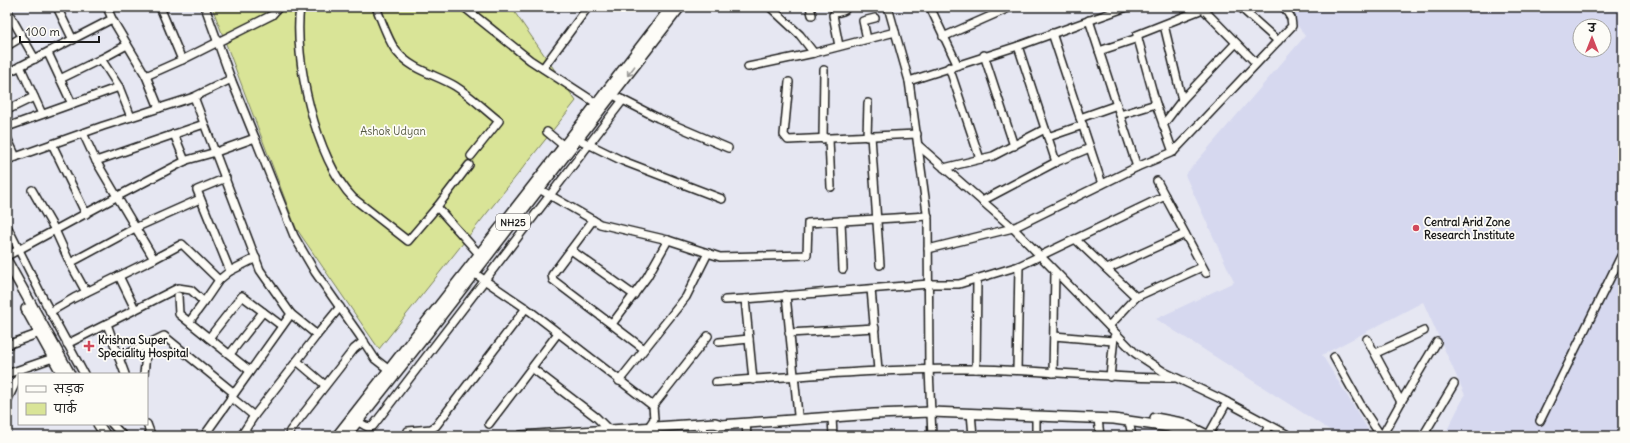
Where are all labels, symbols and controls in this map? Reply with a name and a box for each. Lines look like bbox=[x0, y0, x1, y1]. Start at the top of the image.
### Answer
scale bar bbox=[20, 18, 99, 44]
north arrow bbox=[1572, 18, 1612, 58]
text: उ bbox=[1587, 21, 1597, 35]
text: 100 m bbox=[26, 24, 60, 39]
one-way arrow bbox=[626, 66, 635, 77]
park label: Ashok Udyan bbox=[360, 124, 426, 138]
road number: NH25 bbox=[496, 214, 530, 230]
place label: Central Arid Zone Research Institute bbox=[1424, 215, 1515, 242]
marker: Central Arid Zone Research Institute bbox=[1411, 223, 1421, 233]
place label: Krishna Super Speciality Hospital bbox=[98, 333, 188, 361]
marker: Krishna Super Speciality Hospital bbox=[83, 340, 95, 352]
legend bbox=[18, 373, 148, 425]
text: सड़क bbox=[53, 381, 85, 397]
text: पार्क bbox=[53, 399, 78, 416]

